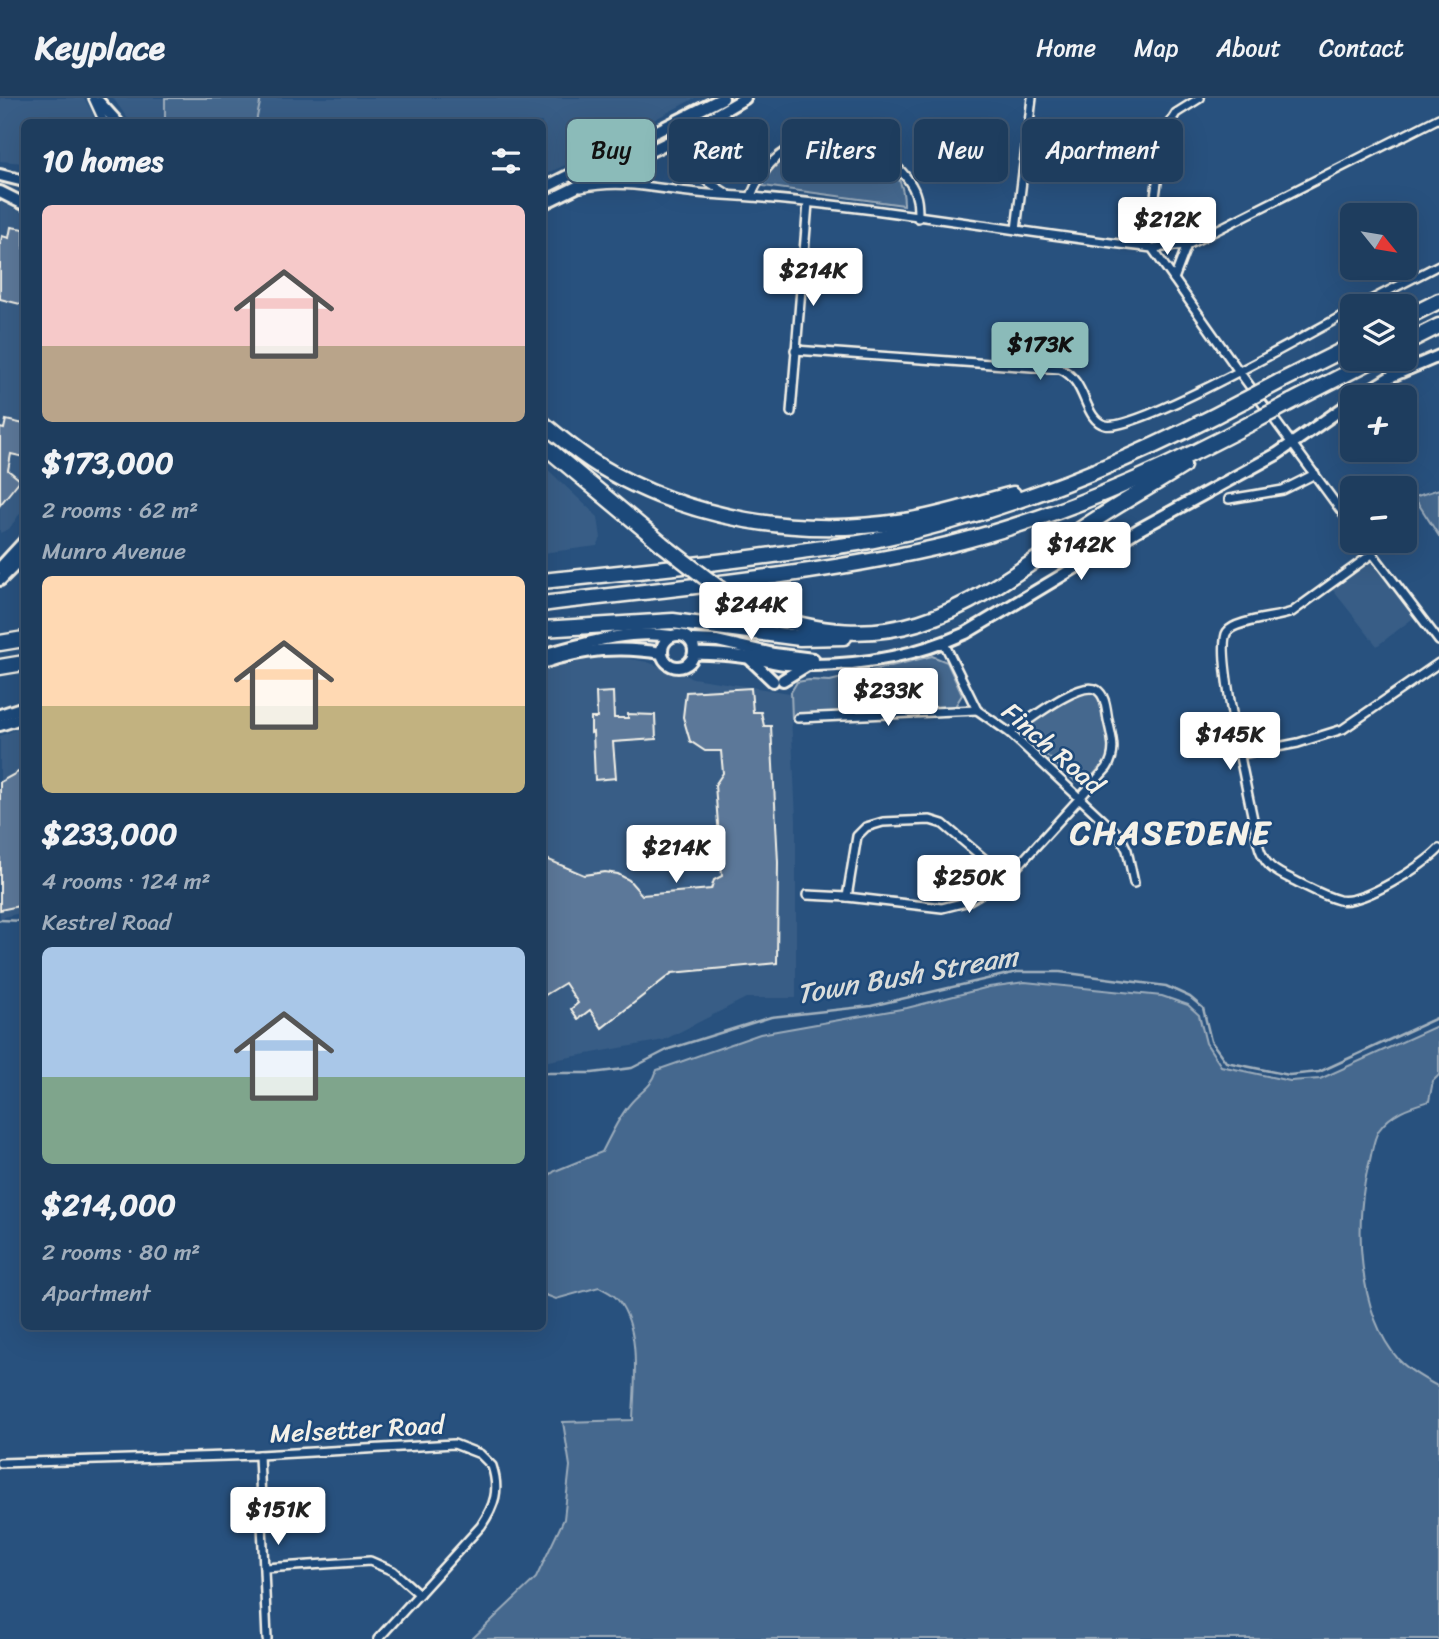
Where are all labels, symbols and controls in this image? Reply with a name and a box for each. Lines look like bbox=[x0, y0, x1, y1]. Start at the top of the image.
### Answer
text: Keyplace bbox=[35, 19, 165, 77]
text: Home bbox=[1036, 27, 1096, 69]
text: Map bbox=[1134, 27, 1178, 69]
text: About bbox=[1216, 27, 1281, 69]
text: Contact bbox=[1319, 27, 1404, 69]
chip: Buy bbox=[567, 119, 655, 182]
chip: Rent bbox=[669, 119, 768, 182]
chip: Filters bbox=[782, 119, 900, 182]
chip: New bbox=[914, 119, 1008, 182]
chip: Apartment bbox=[1022, 119, 1183, 182]
text: 10 homes bbox=[42, 134, 163, 188]
icon: filters bbox=[487, 142, 525, 180]
pin: $212K bbox=[1118, 198, 1216, 257]
text: $212K bbox=[1134, 199, 1200, 240]
north arrow bbox=[1340, 203, 1418, 280]
map controls bbox=[1340, 203, 1417, 553]
pin: $214K bbox=[764, 248, 862, 308]
text: $214K bbox=[780, 250, 846, 291]
icon: home bbox=[221, 251, 347, 377]
button: layers bbox=[1340, 294, 1417, 371]
pin: $173K bbox=[991, 322, 1089, 382]
text: $173K bbox=[1007, 324, 1073, 365]
button: + bbox=[1340, 385, 1417, 462]
text: $173,000 bbox=[42, 436, 174, 490]
button: − bbox=[1340, 476, 1417, 553]
text: 2 rooms · 62 m² bbox=[42, 490, 198, 531]
pin: $142K bbox=[1032, 522, 1130, 582]
text: $142K bbox=[1048, 524, 1114, 565]
text: Munro Avenue bbox=[42, 531, 186, 572]
pin: $244K bbox=[702, 582, 800, 642]
text: $244K bbox=[715, 584, 787, 625]
icon: home bbox=[221, 622, 347, 748]
pin: $233K bbox=[839, 668, 937, 728]
text: $233K bbox=[854, 670, 922, 711]
street label: Finch Road bbox=[991, 690, 1117, 808]
pin: $145K bbox=[1181, 712, 1279, 772]
text: $145K bbox=[1196, 714, 1264, 755]
district label: CHASEDENE bbox=[1069, 804, 1273, 862]
text: $233,000 bbox=[42, 807, 177, 861]
pin: $214K bbox=[627, 826, 725, 885]
text: $214K bbox=[643, 827, 709, 868]
pin: $250K bbox=[920, 856, 1018, 915]
text: $250K bbox=[933, 857, 1005, 898]
text: 4 rooms · 124 m² bbox=[42, 861, 211, 902]
text: Kestrel Road bbox=[42, 902, 171, 943]
water label: Town Bush Stream bbox=[792, 931, 1024, 1019]
icon: home bbox=[221, 993, 347, 1119]
text: $214,000 bbox=[42, 1178, 176, 1232]
text: 2 rooms · 80 m² bbox=[42, 1232, 200, 1273]
text: Apartment bbox=[42, 1273, 151, 1314]
street label: Melsetter Road bbox=[269, 1401, 448, 1457]
pin: $151K bbox=[229, 1488, 327, 1547]
text: $151K bbox=[246, 1489, 310, 1530]

